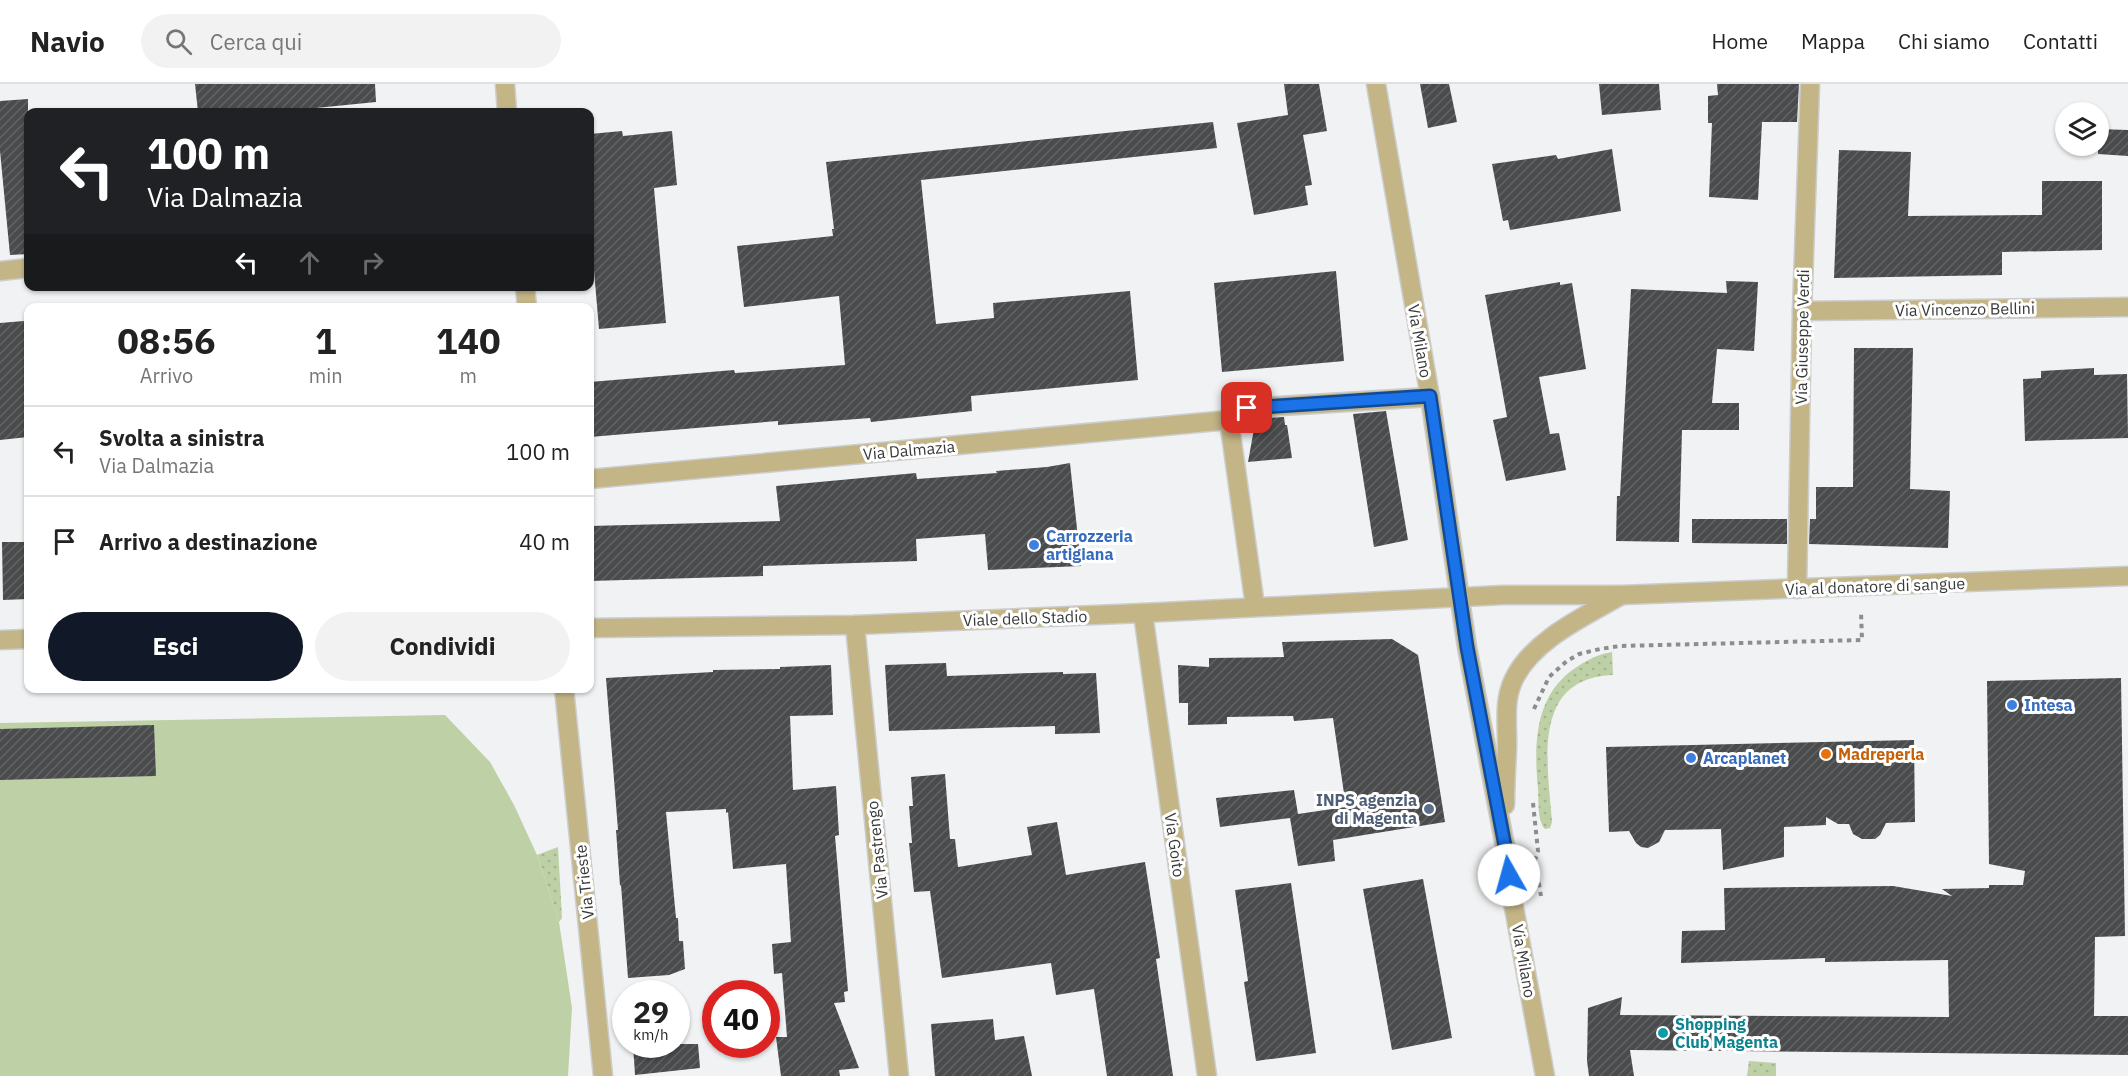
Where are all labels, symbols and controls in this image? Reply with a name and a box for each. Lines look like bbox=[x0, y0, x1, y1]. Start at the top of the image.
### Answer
search box bbox=[141, 14, 561, 68]
text: Navio bbox=[30, 23, 105, 60]
icon: search bbox=[162, 25, 195, 58]
text: Cerca qui bbox=[210, 27, 302, 56]
text: Home bbox=[1712, 27, 1768, 55]
text: Mappa bbox=[1801, 27, 1865, 55]
text: Chi siamo bbox=[1898, 27, 1990, 55]
text: Contatti bbox=[2023, 27, 2098, 55]
map controls bbox=[2055, 102, 2109, 156]
button: layers bbox=[2055, 102, 2109, 156]
text: 100 m bbox=[147, 126, 270, 181]
icon: left bbox=[48, 132, 126, 210]
text: Via Dalmazia bbox=[147, 179, 303, 214]
icon: left bbox=[230, 246, 263, 279]
icon: ahead bbox=[293, 246, 326, 279]
icon: right bbox=[356, 246, 389, 279]
street label: Via Giuseppe Verdi bbox=[1791, 269, 1813, 405]
street label: Via Vincenzo Bellini bbox=[1895, 298, 2035, 320]
street label: Via Milano bbox=[1404, 303, 1436, 379]
text: 08:56 bbox=[117, 317, 216, 364]
text: 1 bbox=[315, 317, 337, 364]
text: 140 bbox=[436, 317, 501, 364]
text: Arrivo bbox=[140, 362, 193, 389]
text: min bbox=[309, 362, 343, 389]
text: m bbox=[460, 362, 477, 389]
pin bbox=[1221, 382, 1272, 433]
icon: arrive bbox=[1230, 391, 1263, 424]
text: Svolta a sinistra bbox=[99, 423, 264, 452]
icon: left bbox=[48, 435, 81, 468]
street label: Via Dalmazia bbox=[862, 436, 956, 464]
text: 100 m bbox=[506, 437, 570, 466]
text: Via Dalmazia bbox=[99, 452, 214, 479]
icon: arrive bbox=[48, 525, 81, 558]
place label: Carrozzeria artigiana bbox=[1046, 526, 1133, 564]
text: Arrivo a destinazione bbox=[99, 527, 318, 556]
text: 40 m bbox=[519, 527, 570, 556]
marker: Carrozzeria artigiana bbox=[1027, 538, 1041, 552]
street label: Via al donatore di sangue bbox=[1785, 573, 1966, 599]
street label: Viale dello Stadio bbox=[963, 606, 1088, 630]
button: Esci bbox=[48, 612, 303, 681]
button: Condividi bbox=[315, 612, 570, 681]
place label: Intesa bbox=[2024, 695, 2073, 715]
marker: Intesa bbox=[2005, 698, 2019, 712]
place label: Madreperla bbox=[1838, 744, 1924, 764]
marker: Madreperla bbox=[1819, 747, 1833, 761]
place label: Arcaplanet bbox=[1703, 748, 1786, 768]
marker: Arcaplanet bbox=[1684, 751, 1698, 765]
place label: INPS agenzia di Magenta bbox=[1316, 790, 1417, 828]
street label: Via Pastrengo bbox=[862, 800, 892, 900]
marker: INPS agenzia di Magenta bbox=[1422, 802, 1436, 816]
street label: Via Goito bbox=[1161, 812, 1189, 878]
street label: Via Trieste bbox=[570, 843, 598, 920]
position arrow bbox=[1477, 843, 1541, 907]
street label: Via Milano bbox=[1508, 923, 1540, 999]
speed limit sign: 40 bbox=[702, 980, 780, 1058]
text: 29 bbox=[633, 992, 669, 1031]
place label: Shopping Club Magenta bbox=[1675, 1014, 1778, 1052]
text: km/h bbox=[633, 1025, 669, 1044]
marker: Shopping Club Magenta bbox=[1656, 1026, 1670, 1040]

